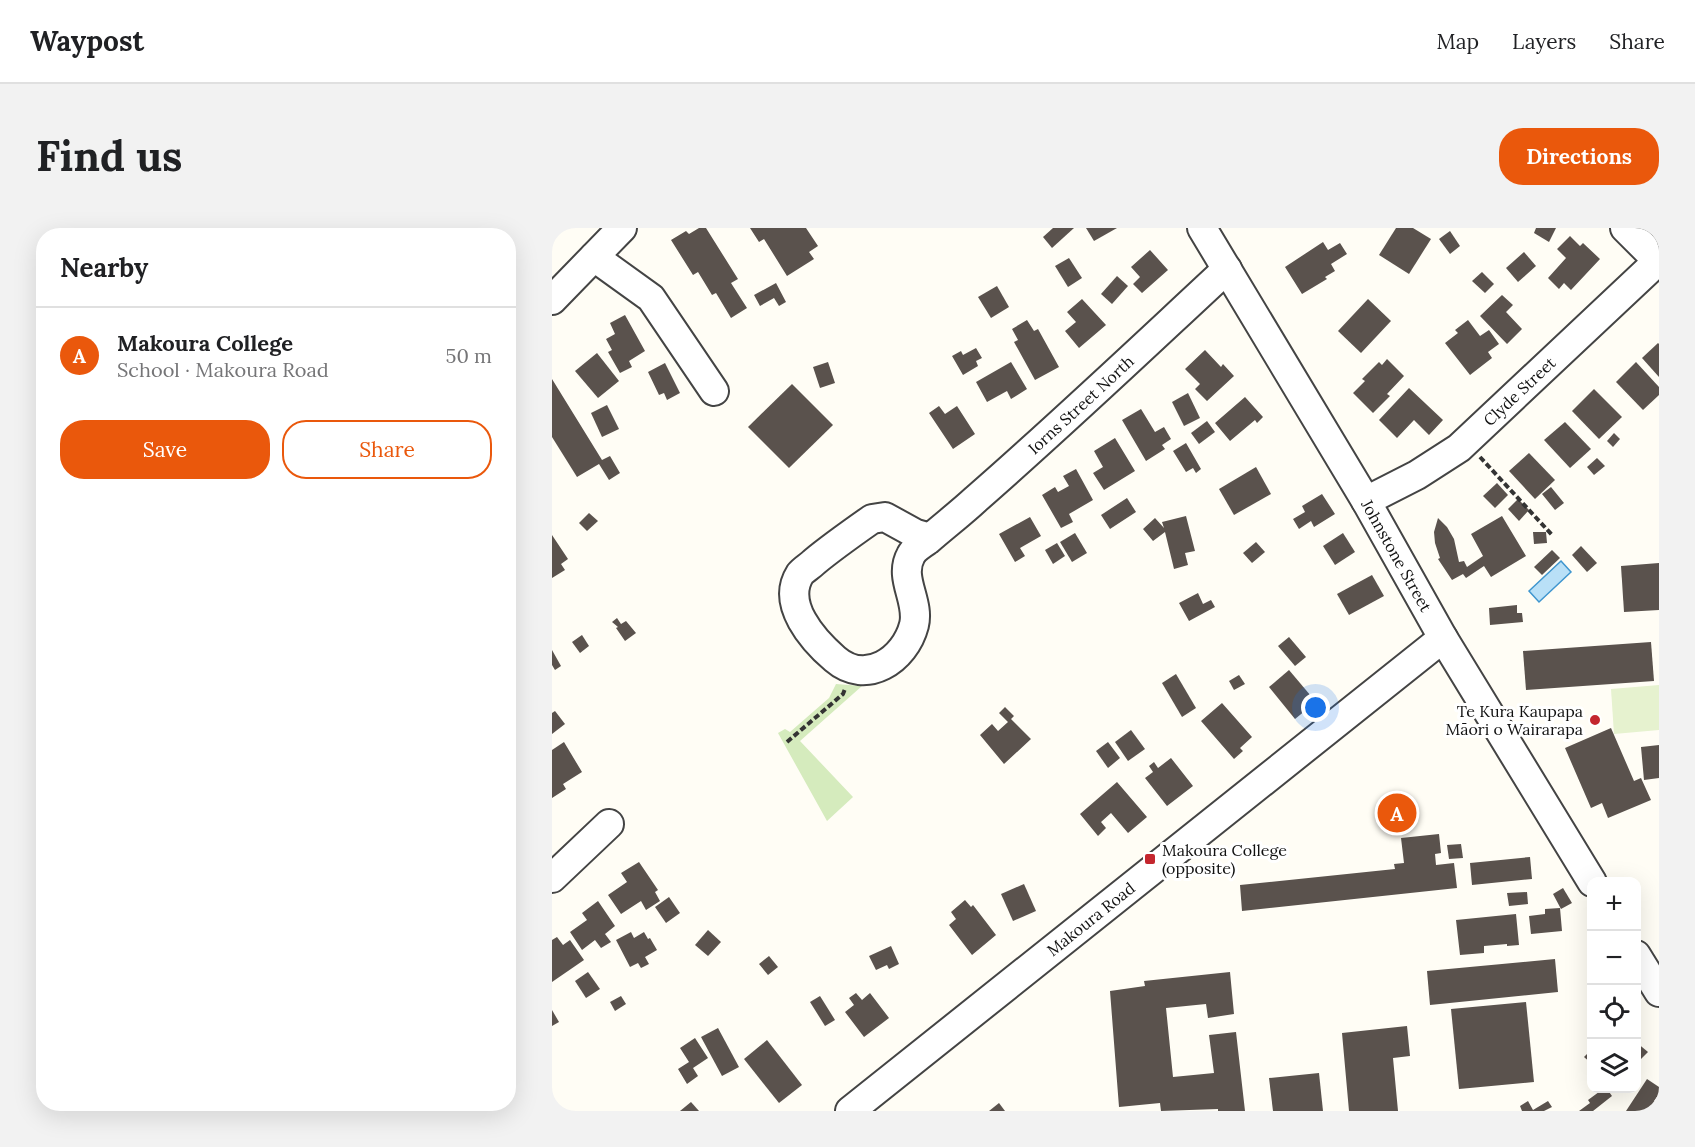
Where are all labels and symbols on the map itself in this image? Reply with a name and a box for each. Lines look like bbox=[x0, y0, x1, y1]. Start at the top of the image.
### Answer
street label: Iorns Street North bbox=[1024, 351, 1138, 458]
street label: Clyde Street bbox=[1479, 352, 1560, 430]
street label: Johnstone Street bbox=[1357, 495, 1437, 616]
your location bbox=[1301, 693, 1330, 722]
place label: Te Kura Kaupapa Māori o Wairarapa bbox=[1445, 701, 1583, 739]
marker: Te Kura Kaupapa Māori o Wairarapa bbox=[1588, 713, 1602, 727]
pin: A bbox=[1378, 790, 1416, 836]
place label: Makoura College (opposite) bbox=[1162, 840, 1287, 879]
marker: Makoura College (opposite) bbox=[1143, 852, 1157, 866]
street label: Makoura Road bbox=[1043, 878, 1139, 960]

